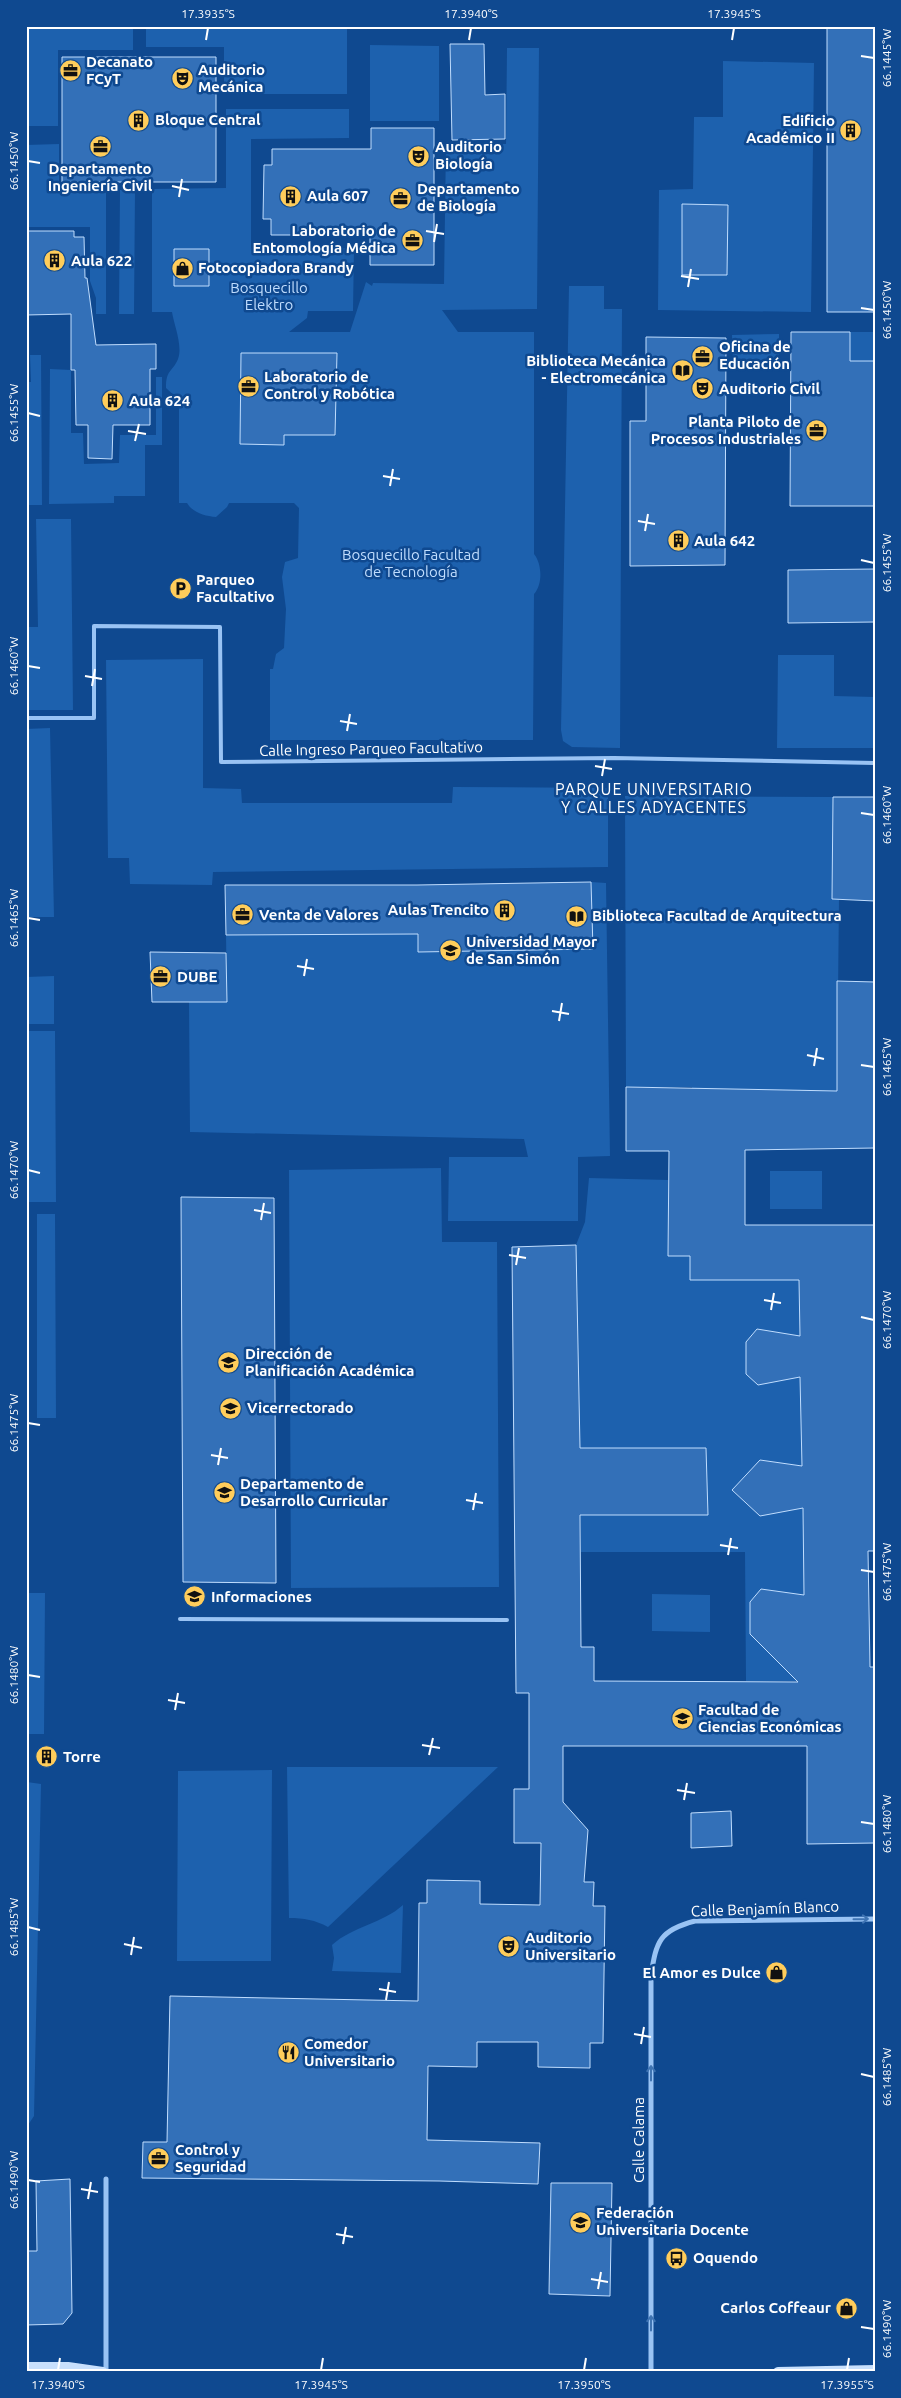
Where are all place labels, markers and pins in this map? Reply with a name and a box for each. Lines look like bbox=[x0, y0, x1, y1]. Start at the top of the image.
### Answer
place label: Decanato FCyT bbox=[86, 53, 153, 87]
office icon: Decanato FCyT bbox=[58, 59, 82, 83]
place label: Auditorio Mecánica bbox=[198, 61, 265, 95]
theatre icon: Auditorio Mecánica bbox=[170, 67, 194, 91]
building icon: Bloque Central bbox=[127, 108, 151, 132]
place label: Bloque Central bbox=[155, 111, 261, 128]
place label: Edificio Académico II bbox=[746, 112, 835, 146]
building icon: Edificio Académico II bbox=[839, 118, 863, 142]
office icon: Departamento Ingeniería Civil bbox=[88, 134, 112, 158]
place label: Auditorio Biología bbox=[435, 138, 502, 172]
theatre icon: Auditorio Biología bbox=[407, 144, 431, 168]
place label: Departamento Ingeniería Civil bbox=[48, 160, 153, 194]
place label: Departamento de Biología bbox=[417, 180, 520, 214]
building icon: Aula 607 bbox=[279, 184, 303, 208]
office icon: Departamento de Biología bbox=[389, 186, 413, 210]
place label: Aula 607 bbox=[307, 187, 368, 204]
place label: Laboratorio de Entomología Médica bbox=[252, 222, 396, 256]
office icon: Laboratorio de Entomología Médica bbox=[400, 228, 424, 252]
building icon: Aula 622 bbox=[43, 249, 67, 273]
place label: Aula 622 bbox=[71, 252, 132, 269]
shop icon: Fotocopiadora Brandy bbox=[170, 256, 194, 280]
place label: Fotocopiadora Brandy bbox=[198, 259, 354, 276]
place label: Oficina de Educación bbox=[719, 338, 791, 372]
office icon: Oficina de Educación bbox=[691, 344, 715, 368]
place label: Biblioteca Mecánica - Electromecánica bbox=[526, 352, 666, 386]
library icon: Biblioteca Mecánica - Electromecánica bbox=[670, 358, 694, 382]
place label: Laboratorio de Control y Robótica bbox=[264, 368, 395, 402]
office icon: Laboratorio de Control y Robótica bbox=[236, 374, 260, 398]
theatre icon: Auditorio Civil bbox=[691, 377, 715, 401]
place label: Auditorio Civil bbox=[719, 380, 820, 397]
building icon: Aula 624 bbox=[101, 389, 125, 413]
place label: Aula 624 bbox=[129, 392, 190, 409]
place label: Planta Piloto de Procesos Industriales bbox=[651, 413, 801, 447]
office icon: Planta Piloto de Procesos Industriales bbox=[805, 419, 829, 443]
building icon: Aula 642 bbox=[666, 529, 690, 553]
place label: Aula 642 bbox=[694, 532, 755, 549]
place label: Parqueo Facultativo bbox=[196, 571, 275, 605]
parking icon: Parqueo Facultativo bbox=[168, 577, 192, 601]
building icon: Aulas Trencito bbox=[493, 898, 517, 922]
place label: Aulas Trencito bbox=[388, 901, 489, 918]
office icon: Venta de Valores bbox=[231, 903, 255, 927]
library icon: Biblioteca Facultad de Arquitectura bbox=[564, 904, 588, 928]
place label: Venta de Valores bbox=[259, 906, 379, 923]
place label: Biblioteca Facultad de Arquitectura bbox=[592, 907, 842, 924]
place label: Universidad Mayor de San Simón bbox=[466, 933, 598, 967]
school or university icon: Universidad Mayor de San Simón bbox=[438, 939, 462, 963]
office icon: DUBE bbox=[149, 965, 173, 989]
place label: DUBE bbox=[177, 968, 217, 985]
place label: Dirección de Planificación Académica bbox=[245, 1345, 414, 1379]
school or university icon: Dirección de Planificación Académica bbox=[217, 1351, 241, 1375]
school or university icon: Vicerrectorado bbox=[219, 1396, 243, 1420]
place label: Vicerrectorado bbox=[247, 1399, 354, 1416]
place label: Departamento de Desarrollo Curricular bbox=[240, 1475, 388, 1509]
school or university icon: Departamento de Desarrollo Curricular bbox=[212, 1481, 236, 1505]
school or university icon: Informaciones bbox=[183, 1585, 207, 1609]
place label: Informaciones bbox=[211, 1588, 312, 1605]
place label: Facultad de Ciencias Económicas bbox=[698, 1701, 842, 1735]
school or university icon: Facultad de Ciencias Económicas bbox=[670, 1707, 694, 1731]
building icon: Torre bbox=[35, 1745, 59, 1769]
place label: Torre bbox=[63, 1748, 101, 1765]
place label: Auditorio Universitario bbox=[525, 1929, 616, 1963]
theatre icon: Auditorio Universitario bbox=[497, 1935, 521, 1959]
shop icon: El Amor es Dulce bbox=[765, 1961, 789, 1985]
place label: El Amor es Dulce bbox=[643, 1964, 761, 1981]
place label: Comedor Universitario bbox=[304, 2035, 395, 2069]
restaurant icon: Comedor Universitario bbox=[276, 2041, 300, 2065]
place label: Control y Seguridad bbox=[175, 2141, 246, 2175]
office icon: Control y Seguridad bbox=[147, 2147, 171, 2171]
place label: Federación Universitaria Docente bbox=[596, 2204, 749, 2238]
school or university icon: Federación Universitaria Docente bbox=[568, 2210, 592, 2234]
bus stop icon: Oquendo bbox=[665, 2246, 689, 2270]
place label: Oquendo bbox=[693, 2249, 758, 2266]
shop icon: Carlos Coffeaur bbox=[835, 2296, 859, 2320]
place label: Carlos Coffeaur bbox=[720, 2299, 832, 2316]

